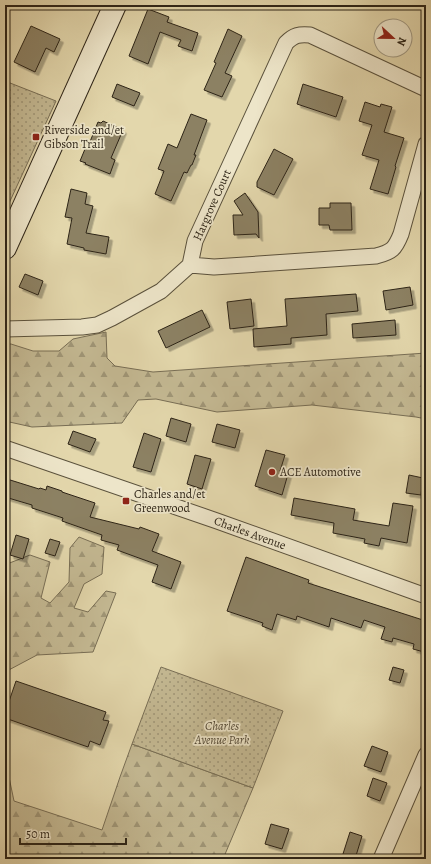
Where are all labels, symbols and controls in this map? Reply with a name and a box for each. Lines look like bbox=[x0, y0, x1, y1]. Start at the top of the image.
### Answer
north arrow bbox=[373, 18, 413, 58]
text: N bbox=[393, 35, 410, 48]
place label: Riverside and/et Gibson Trail bbox=[44, 122, 124, 152]
marker: Riverside and/et Gibson Trail bbox=[31, 132, 41, 142]
street label: Hargrove Court bbox=[189, 167, 235, 243]
place label: ACE Automotive bbox=[279, 464, 361, 480]
marker: ACE Automotive bbox=[267, 467, 277, 477]
place label: Charles and/et Greenwood bbox=[134, 486, 206, 516]
marker: Charles and/et Greenwood bbox=[121, 496, 131, 506]
street label: Charles Avenue bbox=[212, 513, 288, 553]
park label: Charles Avenue Park bbox=[194, 718, 250, 748]
scale bar bbox=[20, 820, 126, 846]
text: 50 m bbox=[26, 826, 50, 842]

